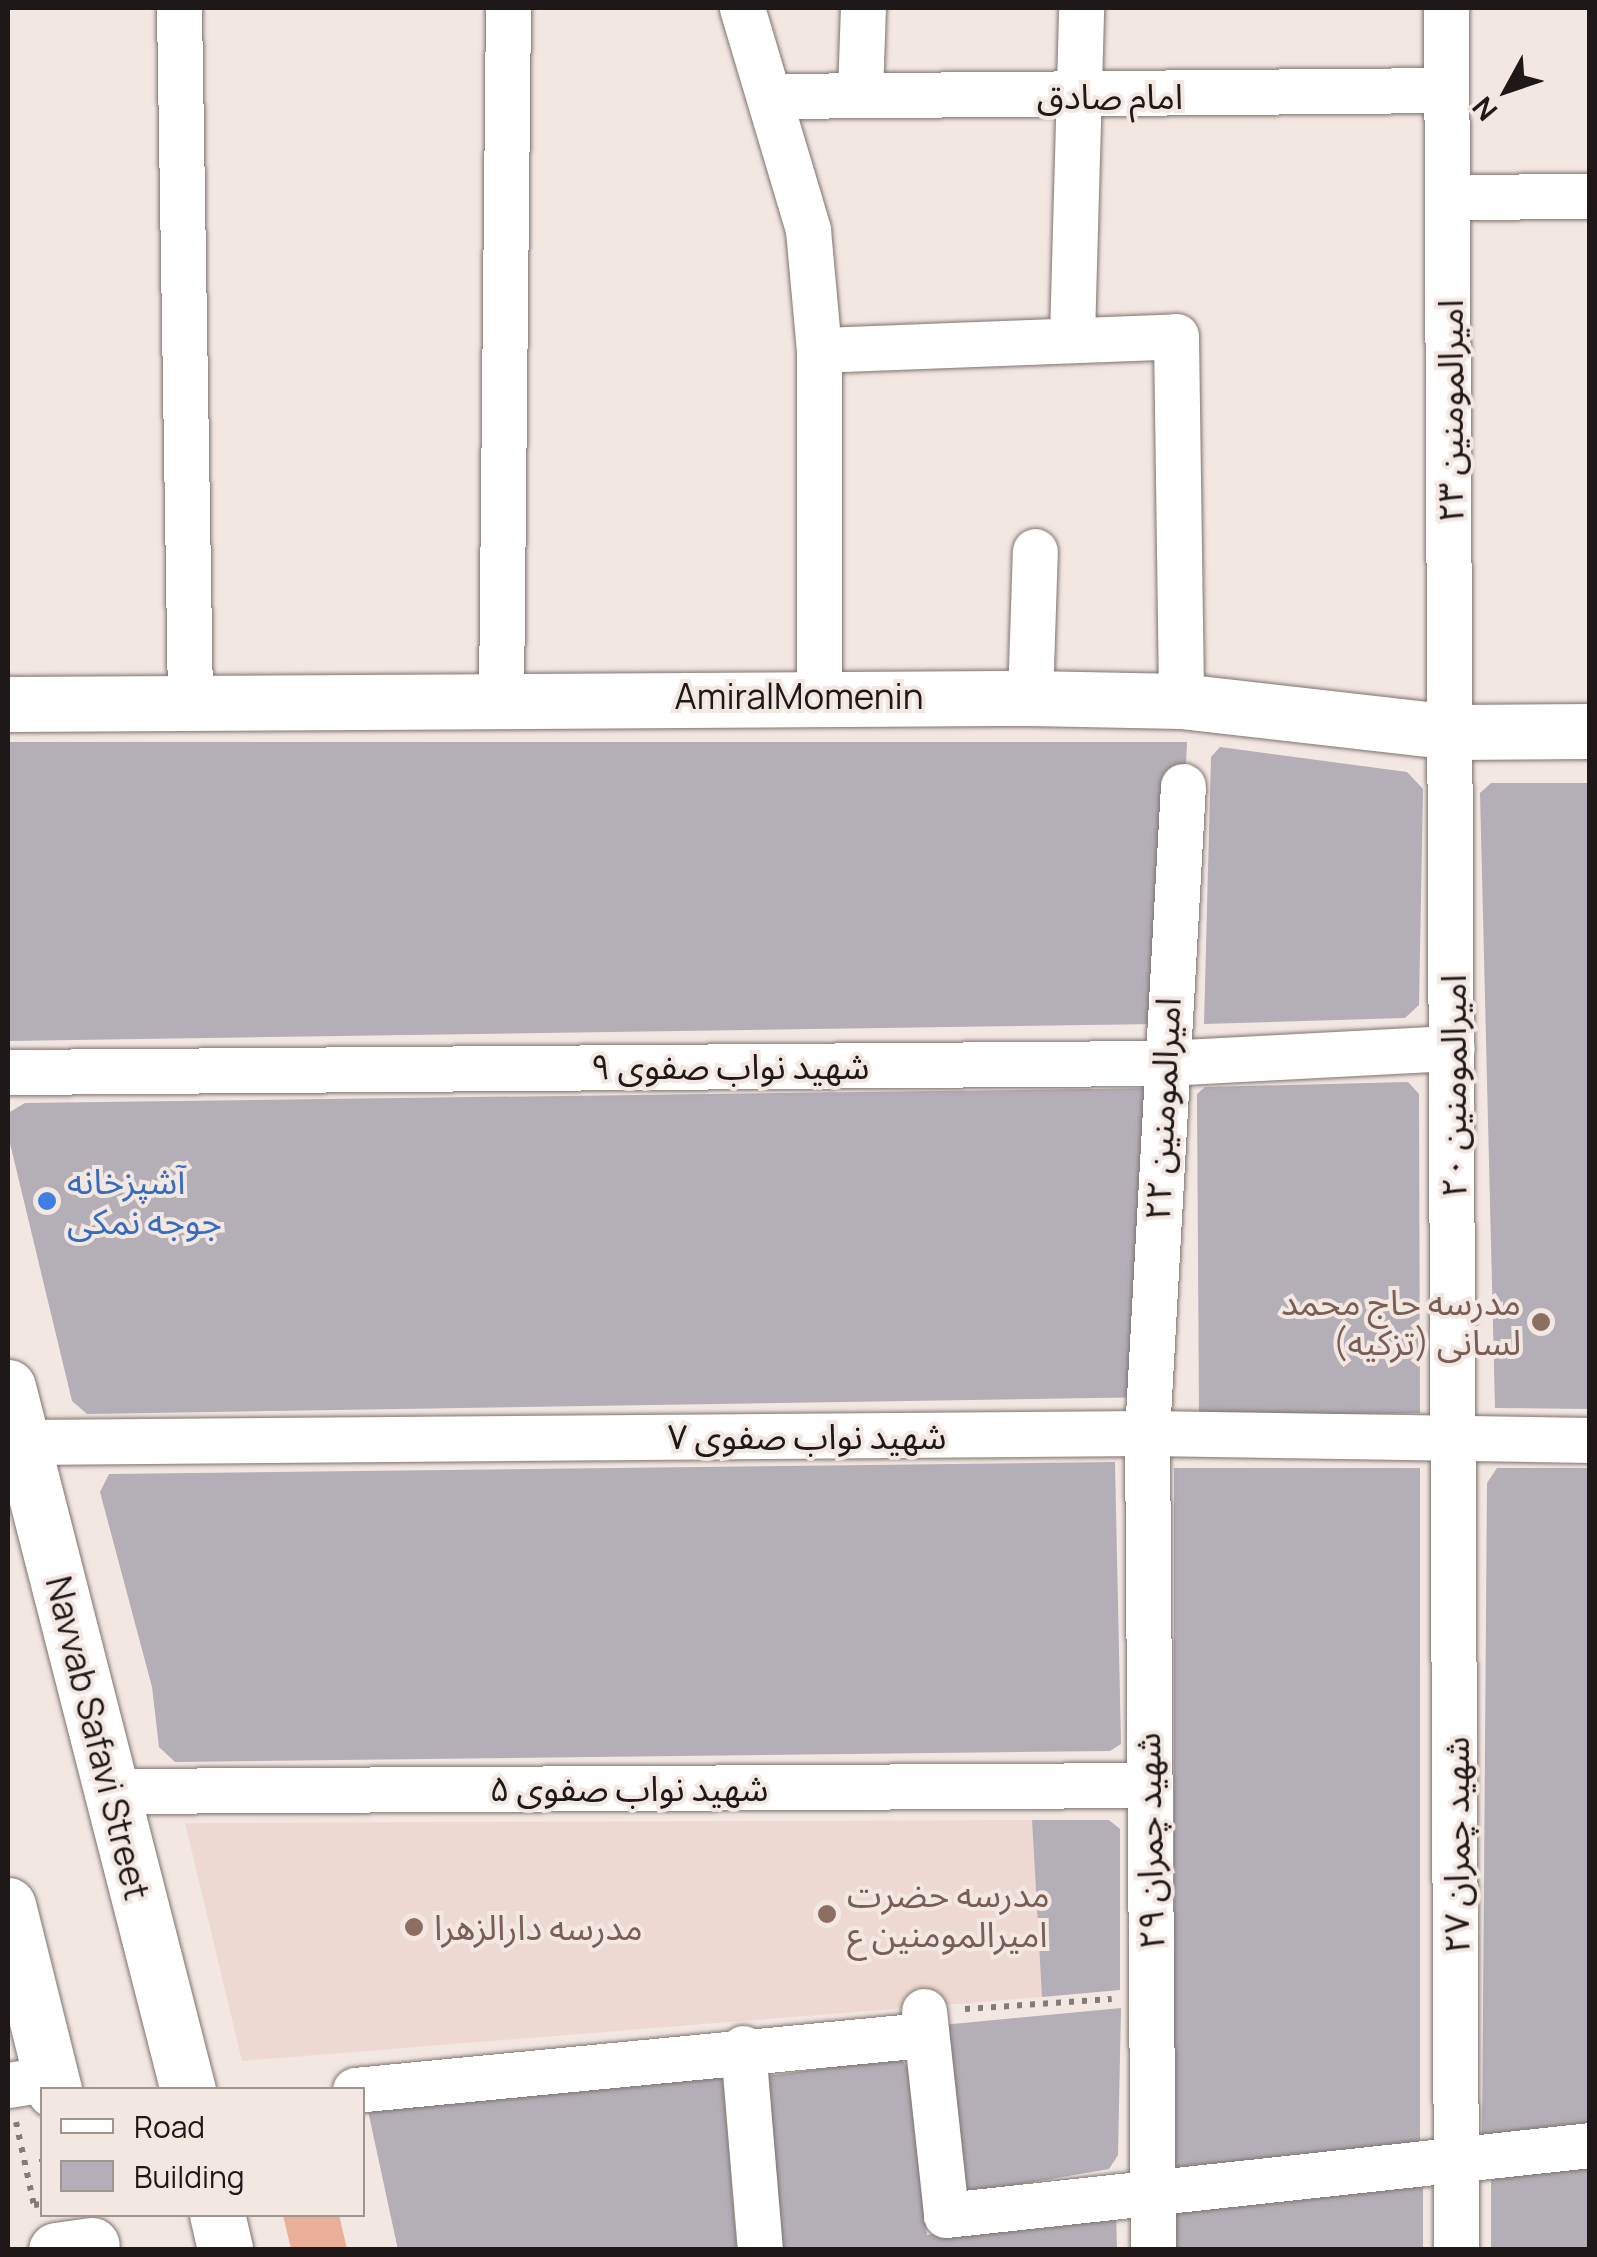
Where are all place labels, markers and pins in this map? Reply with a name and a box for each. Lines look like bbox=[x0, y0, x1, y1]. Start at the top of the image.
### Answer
place label: آشپزخانه جوجه نمکی bbox=[67, 1160, 222, 1242]
marker: آشپزخانه جوجه نمکی bbox=[36, 1190, 58, 1212]
place label: مدرسه حاج محمد لسانی (تزکیه) bbox=[1281, 1281, 1521, 1363]
marker: مدرسه حاج محمد لسانی (تزکیه) bbox=[1530, 1311, 1552, 1333]
place label: مدرسه حضرت امیرالمومنین ع bbox=[847, 1873, 1050, 1955]
marker: مدرسه حضرت امیرالمومنین ع bbox=[816, 1903, 838, 1925]
place label: مدرسه دارالزهرا bbox=[434, 1906, 643, 1948]
marker: مدرسه دارالزهرا bbox=[403, 1916, 425, 1938]

